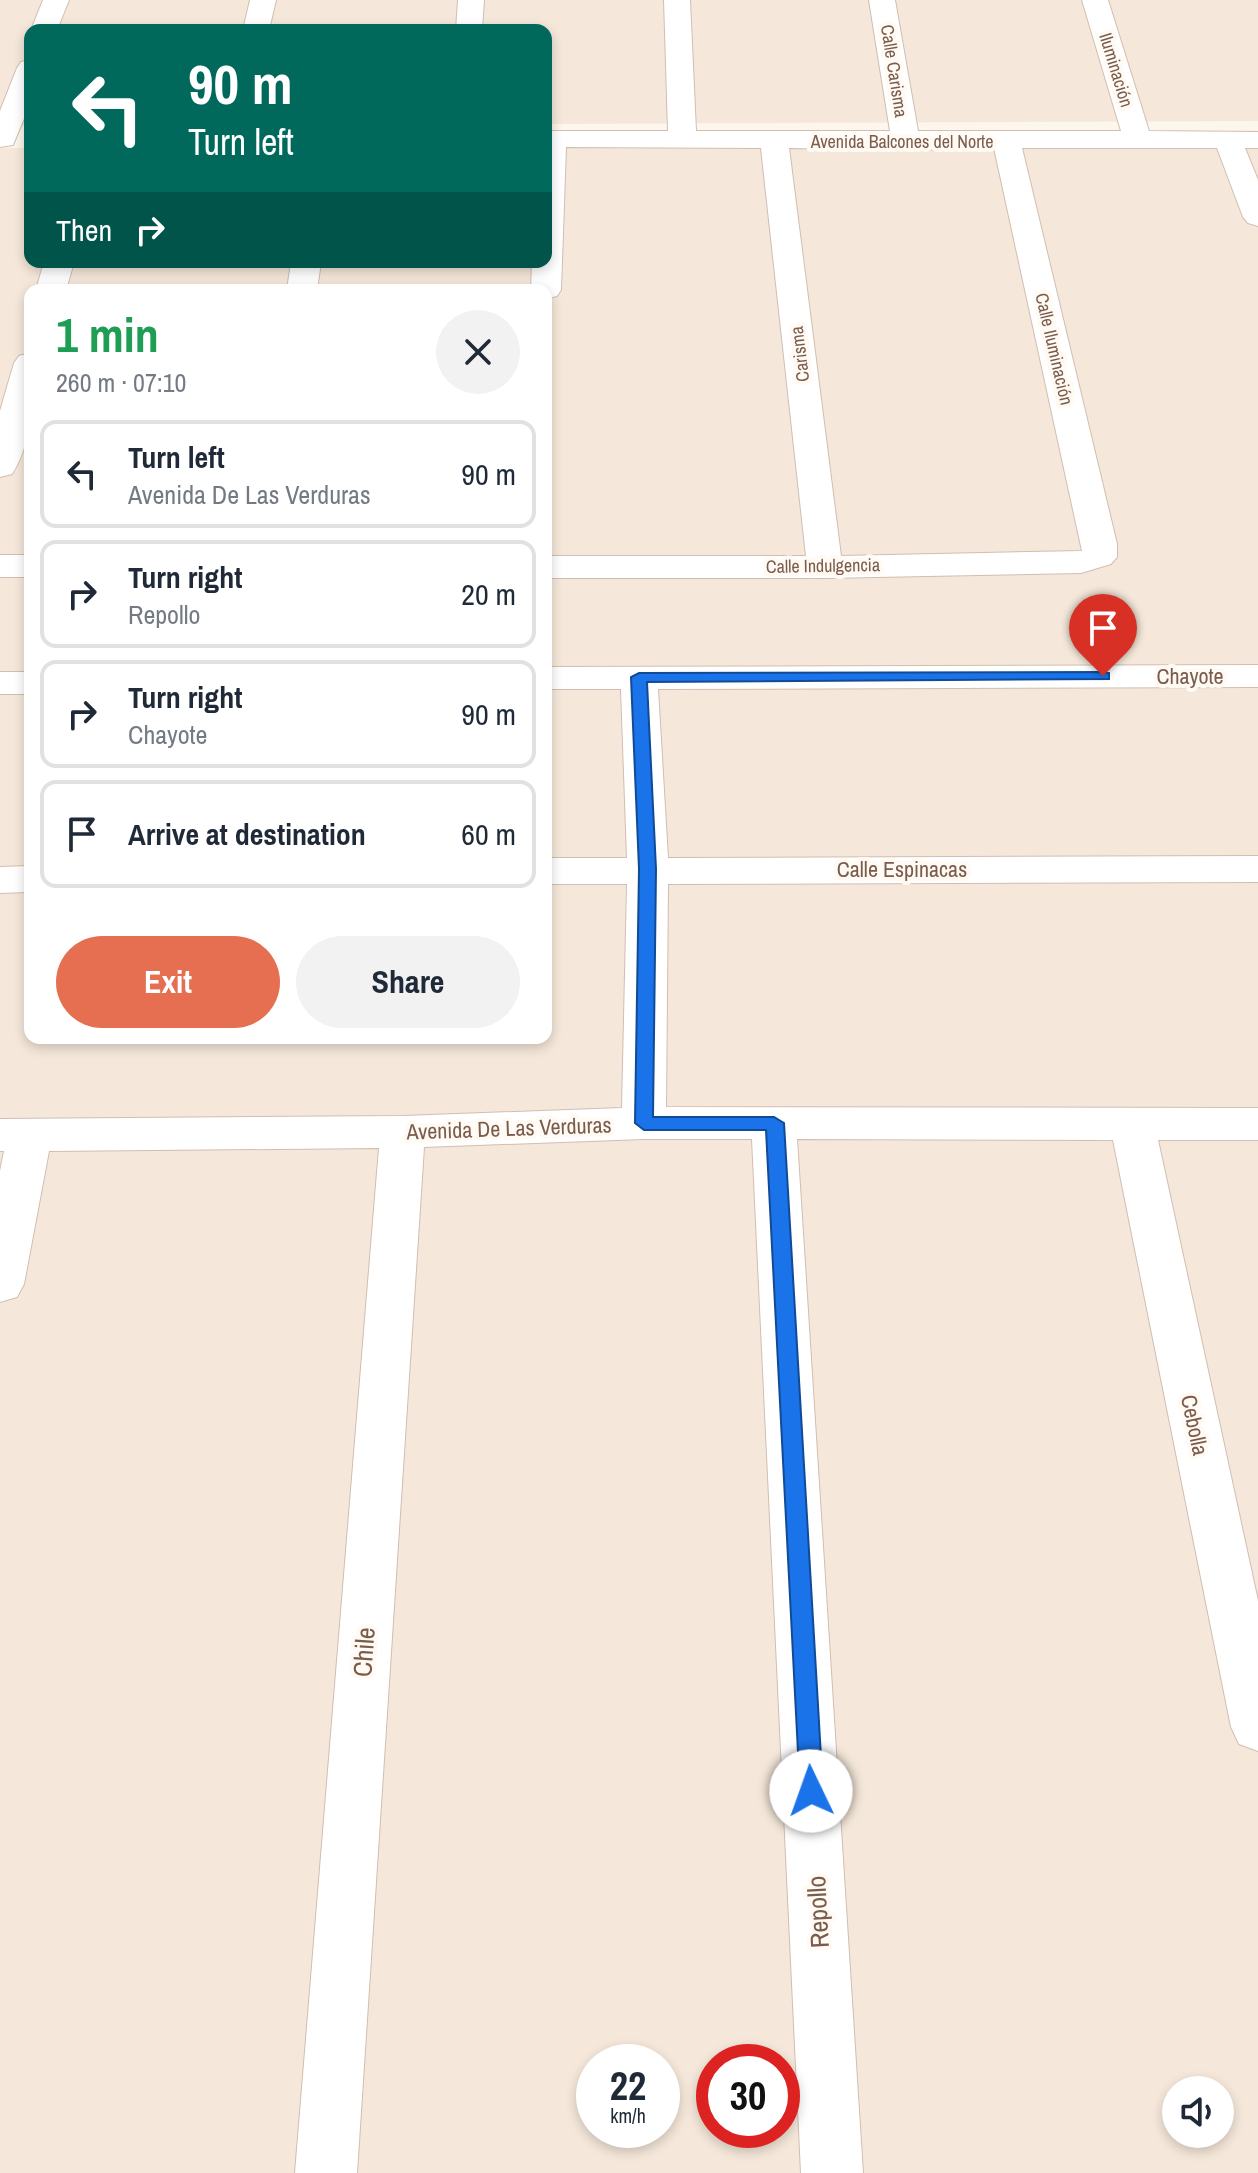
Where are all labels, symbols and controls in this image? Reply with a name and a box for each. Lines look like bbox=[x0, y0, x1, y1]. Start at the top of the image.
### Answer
street label: Calle Carisma bbox=[875, 23, 914, 119]
street label: Iluminación bbox=[1093, 30, 1140, 110]
text: 90 m bbox=[188, 46, 293, 121]
icon: left bbox=[56, 56, 160, 160]
text: Turn left bbox=[188, 118, 294, 166]
street label: Avenida Balcones del Norte bbox=[810, 129, 993, 154]
icon: right bbox=[128, 208, 172, 252]
text: Then bbox=[56, 210, 112, 250]
street label: Calle Iluminación bbox=[1029, 291, 1079, 407]
text: 1 min bbox=[56, 302, 159, 367]
button: close bbox=[436, 310, 520, 394]
street label: Carisma bbox=[784, 325, 815, 383]
text: 260 m · 07:10 bbox=[56, 365, 186, 400]
text: Turn left bbox=[128, 437, 225, 477]
icon: left bbox=[60, 452, 104, 496]
text: 90 m bbox=[461, 454, 516, 494]
text: Avenida De Las Verduras bbox=[128, 477, 371, 512]
street label: Calle Indulgencia bbox=[766, 552, 880, 579]
text: Turn right bbox=[128, 557, 242, 597]
icon: right bbox=[60, 572, 104, 616]
text: 20 m bbox=[461, 574, 516, 614]
pin bbox=[1069, 594, 1137, 676]
text: Repollo bbox=[128, 597, 200, 632]
icon: arrive bbox=[1081, 606, 1125, 650]
street label: Chayote bbox=[1156, 661, 1224, 691]
text: Turn right bbox=[128, 677, 242, 717]
icon: right bbox=[60, 692, 104, 736]
text: 90 m bbox=[461, 694, 516, 734]
text: Chayote bbox=[128, 717, 207, 752]
icon: arrive bbox=[60, 812, 104, 856]
text: Arrive at destination bbox=[128, 814, 366, 854]
text: 60 m bbox=[461, 814, 516, 854]
street label: Calle Espinacas bbox=[837, 854, 967, 884]
button: Exit bbox=[56, 936, 280, 1028]
button: Share bbox=[296, 936, 520, 1028]
street label: Avenida De Las Verduras bbox=[405, 1109, 612, 1147]
street label: Cebolla bbox=[1174, 1392, 1216, 1458]
street label: Chile bbox=[344, 1626, 383, 1678]
position arrow bbox=[769, 1749, 853, 1833]
street label: Repollo bbox=[798, 1875, 837, 1949]
speed limit sign: 30 bbox=[696, 2044, 800, 2148]
text: 22 bbox=[610, 2059, 646, 2112]
map controls bbox=[1162, 2076, 1234, 2148]
button: sound bbox=[1162, 2076, 1234, 2148]
text: km/h bbox=[610, 2102, 646, 2129]

